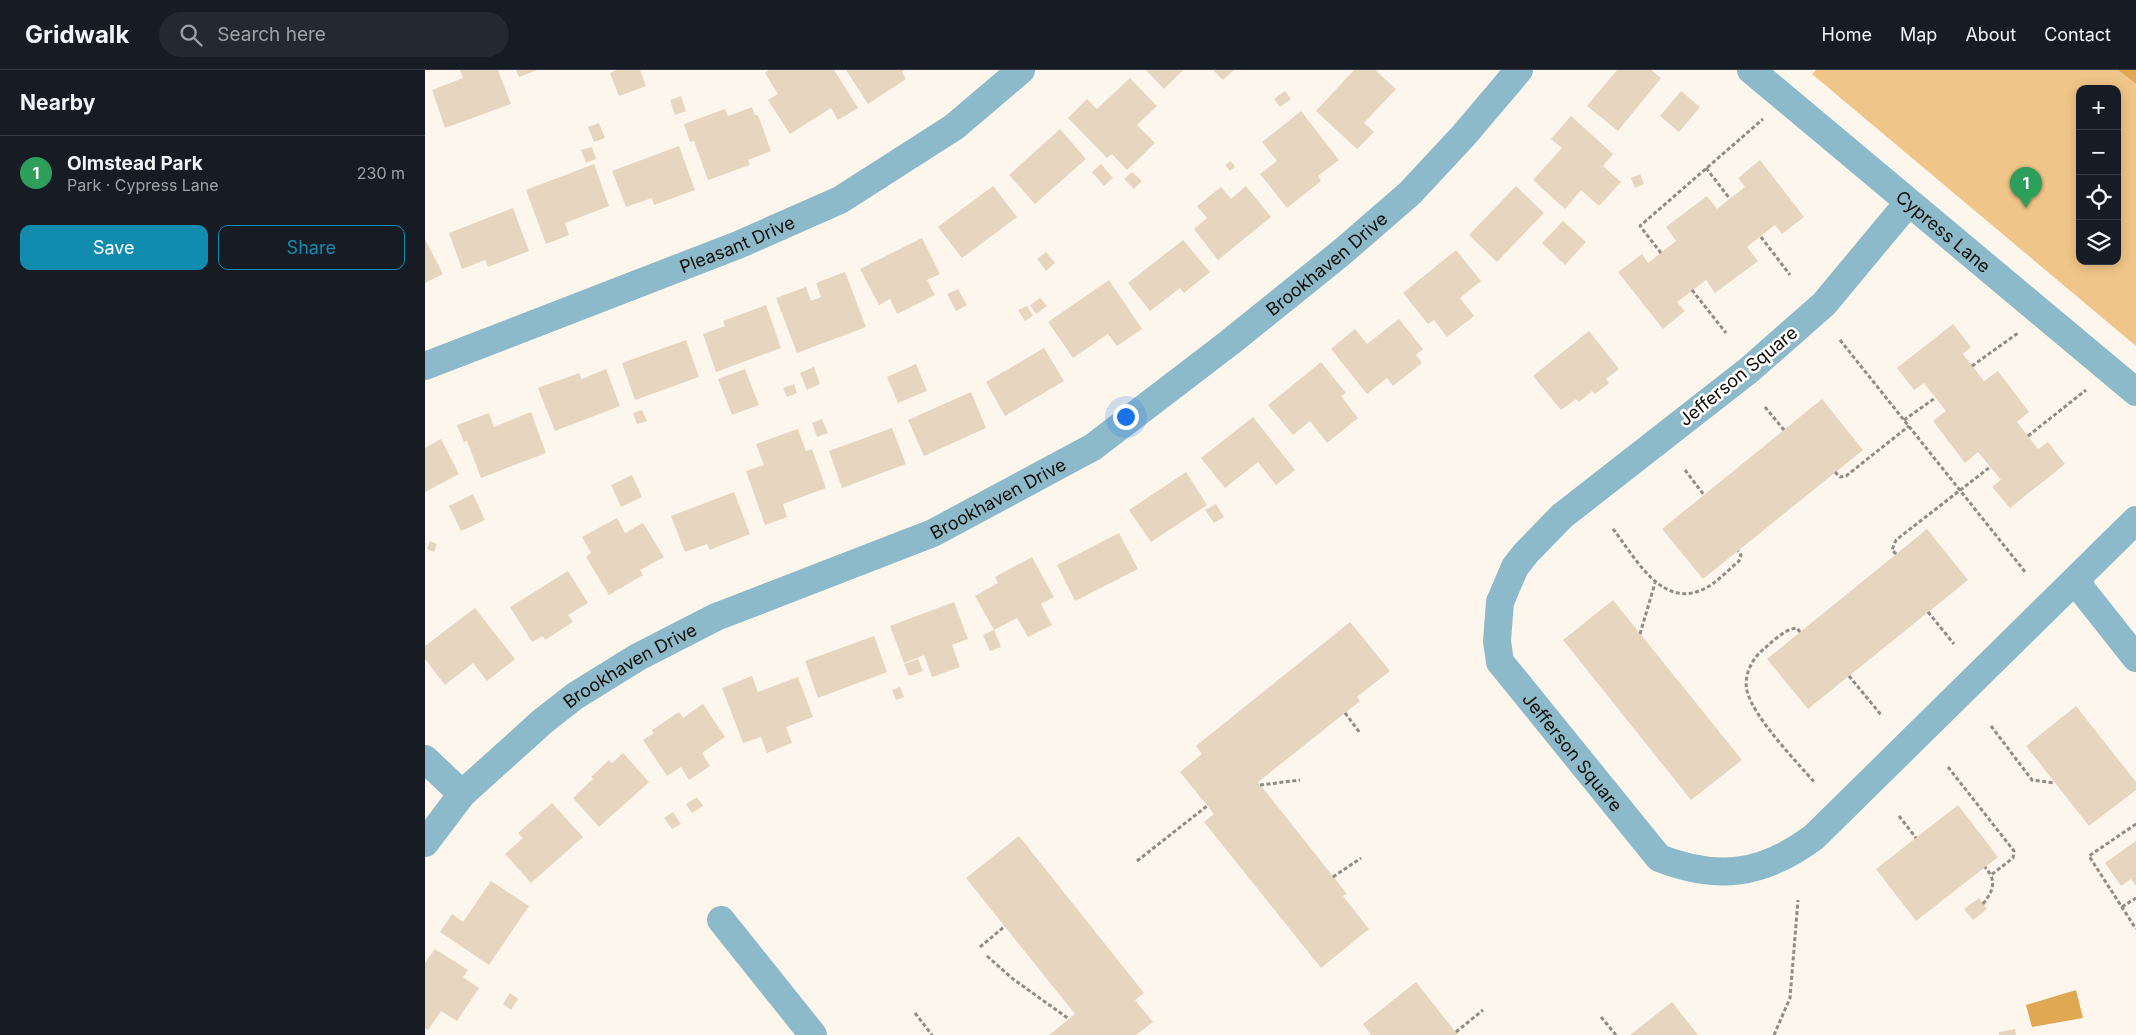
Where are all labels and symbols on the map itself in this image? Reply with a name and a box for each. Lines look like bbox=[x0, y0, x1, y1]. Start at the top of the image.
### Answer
pin: 1 bbox=[2010, 167, 2042, 208]
street label: Cypress Lane bbox=[1892, 186, 1995, 277]
street label: Brookhaven Drive bbox=[1262, 207, 1391, 320]
street label: Pleasant Drive bbox=[677, 211, 798, 277]
street label: Jefferson Square bbox=[1674, 322, 1802, 430]
your location bbox=[1113, 404, 1139, 430]
street label: Brookhaven Drive bbox=[926, 453, 1069, 543]
street label: Brookhaven Drive bbox=[559, 618, 700, 712]
street label: Jefferson Square bbox=[1519, 688, 1627, 815]

